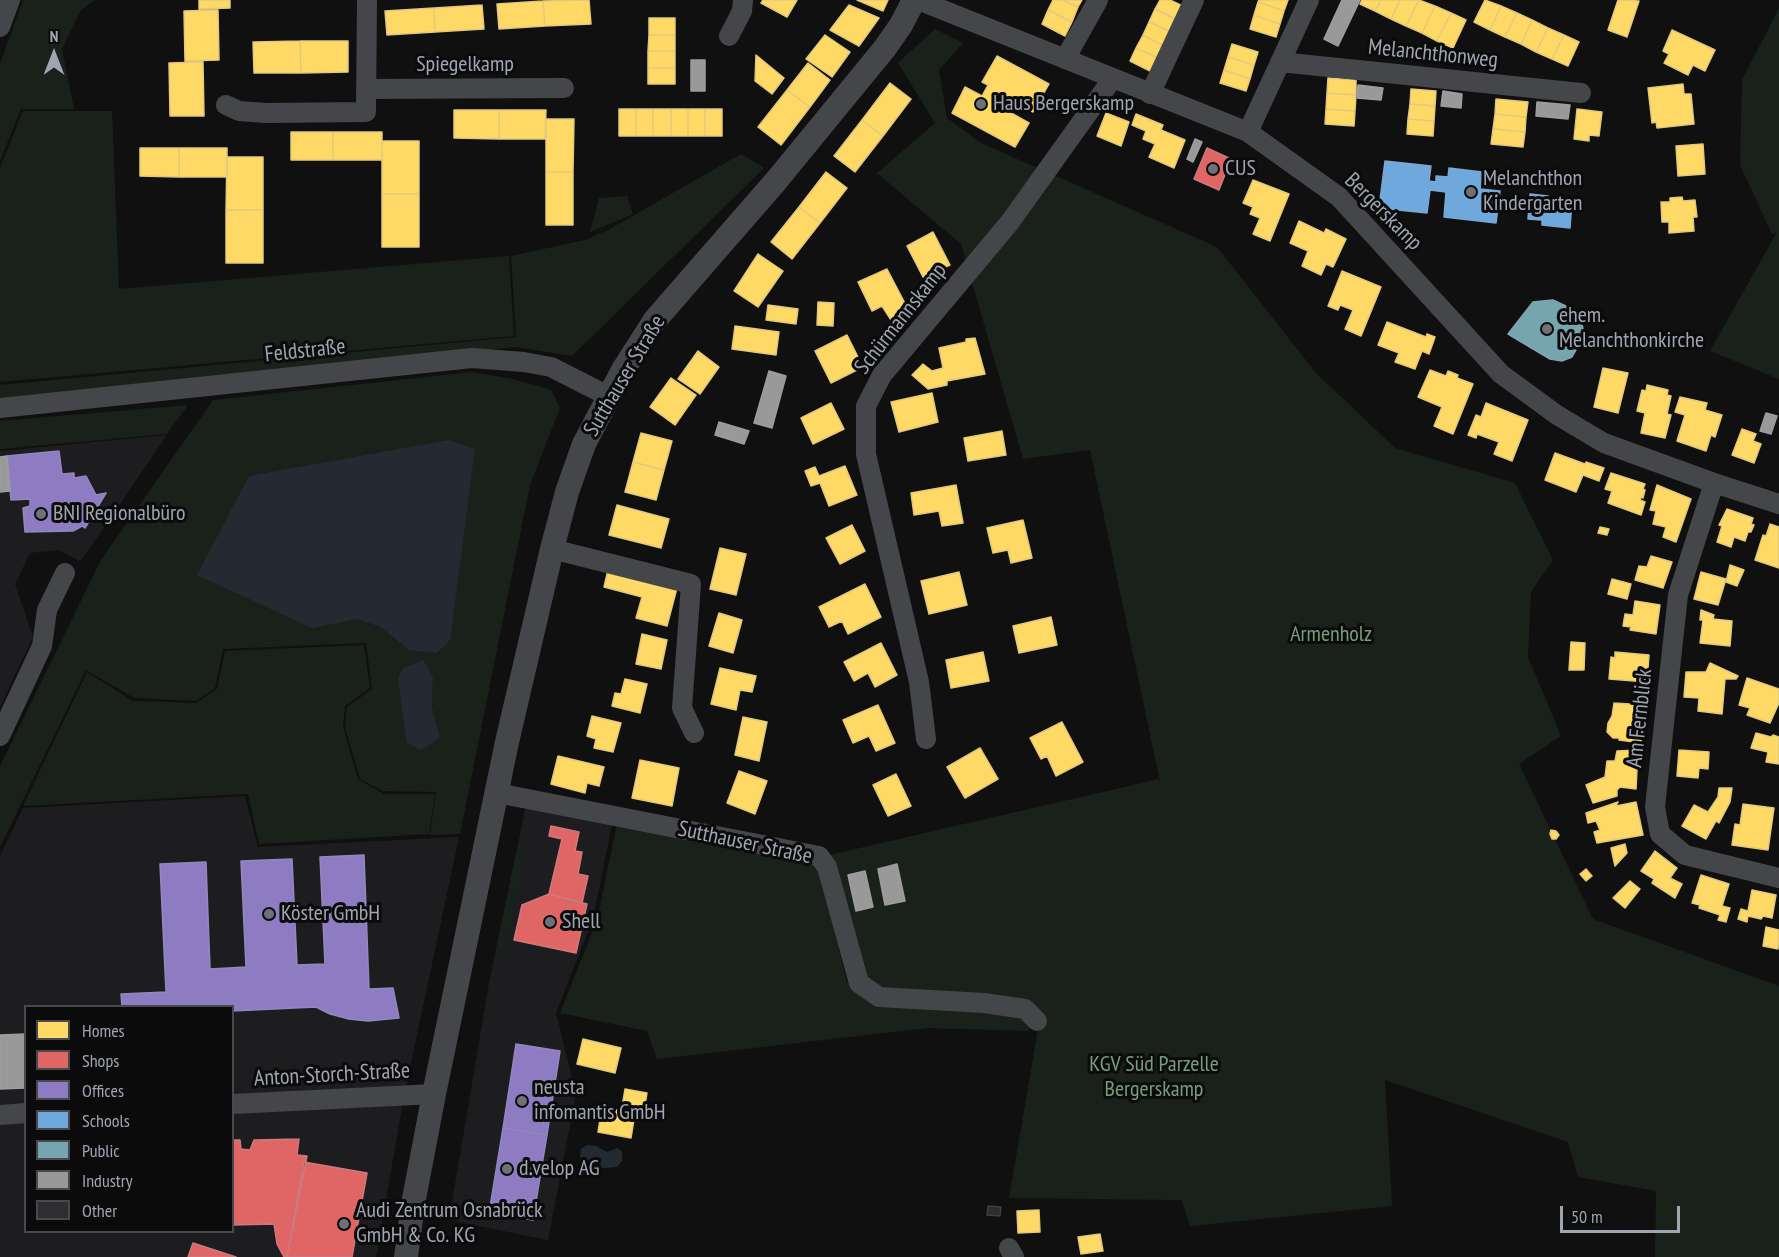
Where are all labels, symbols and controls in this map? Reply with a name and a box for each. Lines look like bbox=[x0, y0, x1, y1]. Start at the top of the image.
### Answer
north arrow bbox=[24, 24, 84, 84]
text: N bbox=[50, 26, 58, 46]
street label: Melanchthonweg bbox=[1367, 34, 1499, 74]
street label: Spiegelkamp bbox=[416, 52, 514, 78]
place label: Haus Bergerskamp bbox=[993, 91, 1134, 117]
marker: Haus Bergerskamp bbox=[974, 97, 988, 111]
place label: CUS bbox=[1225, 156, 1256, 182]
marker: CUS bbox=[1206, 162, 1220, 176]
place label: Melanchthon Kindergarten bbox=[1483, 166, 1582, 218]
street label: Bergerskamp bbox=[1339, 168, 1427, 256]
marker: Melanchthon Kindergarten bbox=[1464, 185, 1478, 199]
street label: Schürmannskamp bbox=[849, 258, 953, 380]
place label: ehem. Melanchthonkirche bbox=[1559, 303, 1704, 354]
street label: Sutthauser Straße bbox=[579, 311, 671, 441]
marker: ehem. Melanchthonkirche bbox=[1540, 322, 1554, 336]
street label: Feldstraße bbox=[263, 334, 347, 368]
place label: BNI Regionalbüro bbox=[53, 501, 186, 527]
marker: BNI Regionalbüro bbox=[34, 507, 48, 521]
park label: Armenholz bbox=[1290, 622, 1372, 648]
street label: Am Fernblick bbox=[1622, 667, 1658, 769]
street label: Sutthauser Straße bbox=[676, 816, 814, 870]
place label: Köster GmbH bbox=[281, 901, 380, 927]
marker: Köster GmbH bbox=[262, 907, 276, 921]
place label: Shell bbox=[562, 909, 600, 935]
marker: Shell bbox=[543, 915, 557, 929]
legend bbox=[24, 1005, 234, 1233]
text: Homes bbox=[82, 1019, 125, 1042]
text: Shops bbox=[82, 1049, 119, 1072]
park label: KGV Süd Parzelle Bergerskamp bbox=[1089, 1052, 1219, 1104]
street label: Anton-Storch-Straße bbox=[253, 1058, 411, 1092]
place label: neusta infomantis GmbH bbox=[534, 1075, 666, 1126]
text: Offices bbox=[82, 1079, 124, 1102]
marker: neusta infomantis GmbH bbox=[515, 1094, 529, 1108]
text: Schools bbox=[82, 1109, 130, 1132]
text: Public bbox=[82, 1139, 120, 1162]
place label: d.velop AG bbox=[519, 1156, 600, 1182]
marker: d.velop AG bbox=[500, 1162, 514, 1176]
text: Industry bbox=[82, 1169, 132, 1192]
scale bar bbox=[1563, 1194, 1683, 1232]
place label: Audi Zentrum Osnabrück GmbH & Co. KG bbox=[356, 1198, 543, 1250]
text: Other bbox=[82, 1199, 117, 1222]
text: 50 m bbox=[1571, 1205, 1603, 1228]
marker: Audi Zentrum Osnabrück GmbH & Co. KG bbox=[337, 1217, 351, 1231]

